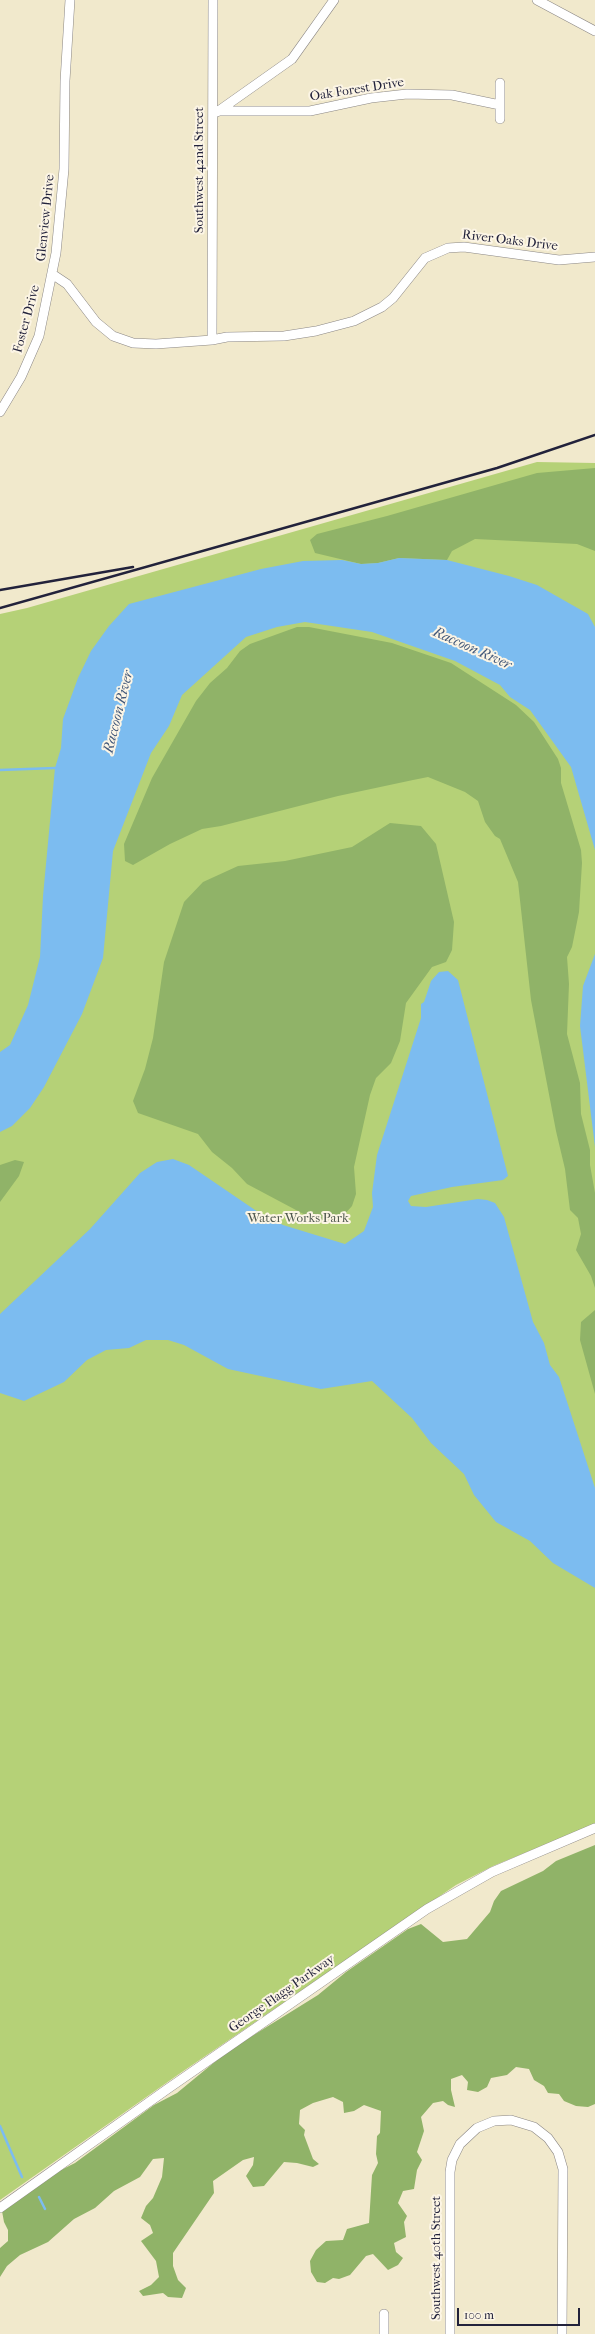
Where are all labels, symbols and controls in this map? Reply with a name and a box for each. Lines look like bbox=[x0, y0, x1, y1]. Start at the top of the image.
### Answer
street label: Oak Forest Drive bbox=[309, 75, 405, 105]
street label: Southwest 42nd Street bbox=[192, 107, 208, 233]
street label: Glenview Drive bbox=[34, 174, 58, 262]
street label: River Oaks Drive bbox=[461, 227, 559, 255]
street label: Foster Drive bbox=[10, 283, 44, 355]
water label: Raccoon River bbox=[430, 624, 514, 674]
water label: Raccoon River bbox=[101, 669, 137, 755]
park label: Water Works Park bbox=[247, 1211, 349, 1227]
street label: George Flagg Parkway bbox=[226, 1952, 338, 2036]
street label: Southwest 40th Street bbox=[429, 2196, 445, 2320]
scale bar bbox=[459, 2300, 582, 2326]
text: 100 m bbox=[464, 2308, 494, 2322]

